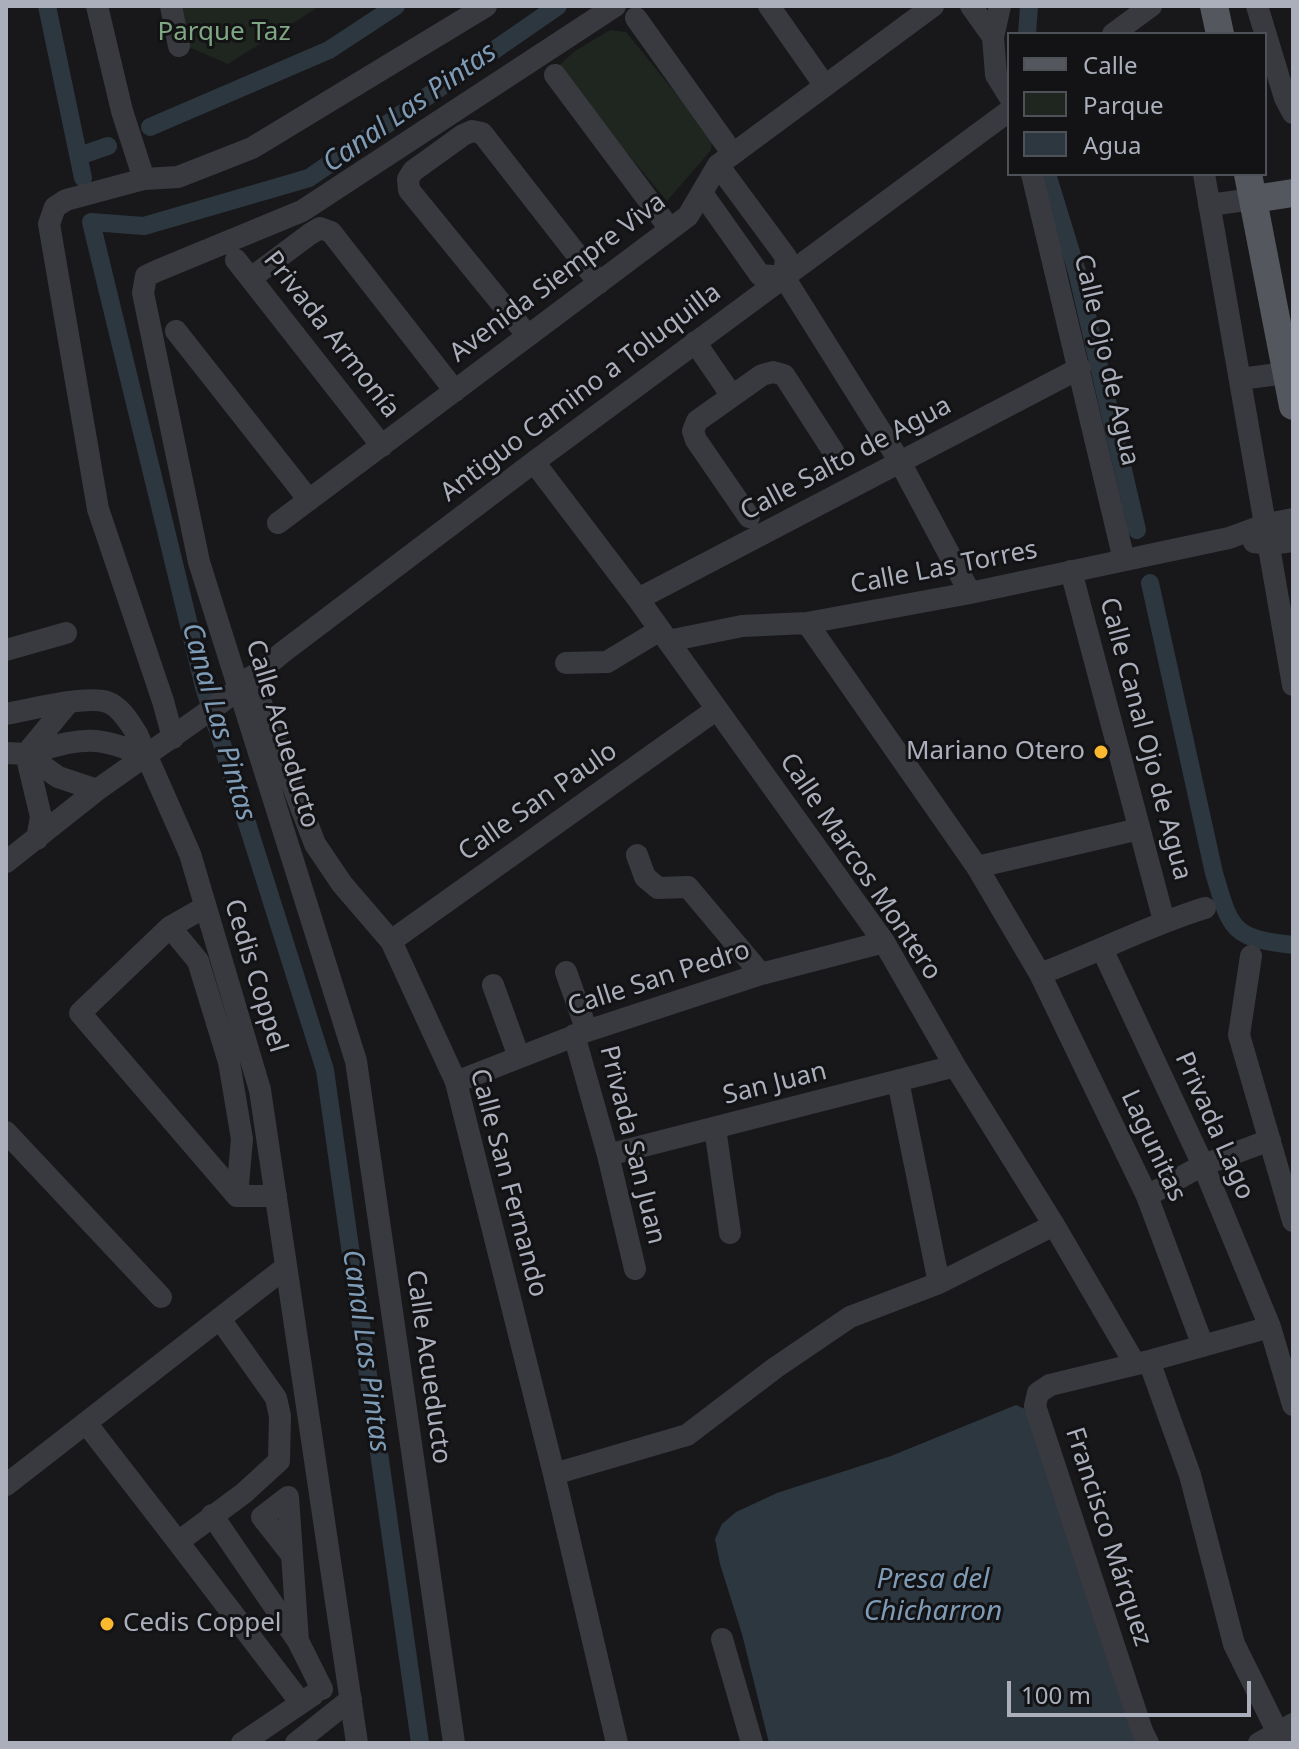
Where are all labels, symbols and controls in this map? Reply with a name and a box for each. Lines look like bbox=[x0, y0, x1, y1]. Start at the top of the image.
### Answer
park label: Parque Taz bbox=[157, 17, 291, 49]
legend bbox=[1007, 32, 1267, 176]
water label: Canal Las Pintas bbox=[317, 36, 503, 180]
text: Calle bbox=[1083, 48, 1138, 81]
text: Parque bbox=[1083, 88, 1164, 121]
text: Agua bbox=[1083, 128, 1141, 161]
street label: Avenida Siempre Viva bbox=[444, 187, 672, 369]
street label: Privada Armonía bbox=[256, 245, 406, 425]
street label: Calle Ojo de Agua bbox=[1067, 251, 1145, 469]
street label: Antiguo Camino a Toluquilla bbox=[435, 277, 727, 509]
street label: Calle Salto de Agua bbox=[735, 390, 957, 528]
street label: Calle Las Torres bbox=[848, 535, 1040, 601]
street label: Calle Canal Ojo de Agua bbox=[1092, 594, 1198, 884]
water label: Canal Las Pintas bbox=[174, 619, 262, 825]
street label: Calle Acueducto bbox=[239, 636, 325, 832]
street label: Calle San Paulo bbox=[453, 736, 623, 868]
place label: Mariano Otero bbox=[906, 736, 1085, 768]
marker: Mariano Otero bbox=[1092, 743, 1110, 761]
street label: Calle Marcos Montero bbox=[772, 748, 948, 986]
street label: Cedis Coppel bbox=[217, 896, 293, 1056]
street label: Calle San Pedro bbox=[564, 935, 754, 1023]
street label: Privada San Juan bbox=[592, 1042, 672, 1248]
street label: Privada Lago bbox=[1168, 1047, 1260, 1205]
street label: San Juan bbox=[720, 1056, 830, 1112]
street label: Calle San Fernando bbox=[463, 1066, 553, 1300]
street label: Lagunitas bbox=[1114, 1085, 1192, 1207]
water label: Canal Las Pintas bbox=[334, 1248, 396, 1454]
street label: Calle Acueducto bbox=[399, 1268, 457, 1466]
street label: Francisco Márquez bbox=[1058, 1424, 1158, 1650]
water label: Presa del Chicharron bbox=[864, 1563, 1002, 1629]
place label: Cedis Coppel bbox=[123, 1608, 282, 1640]
marker: Cedis Coppel bbox=[98, 1615, 116, 1633]
scale bar bbox=[1011, 1665, 1255, 1715]
text: 100 m bbox=[1021, 1678, 1091, 1711]

